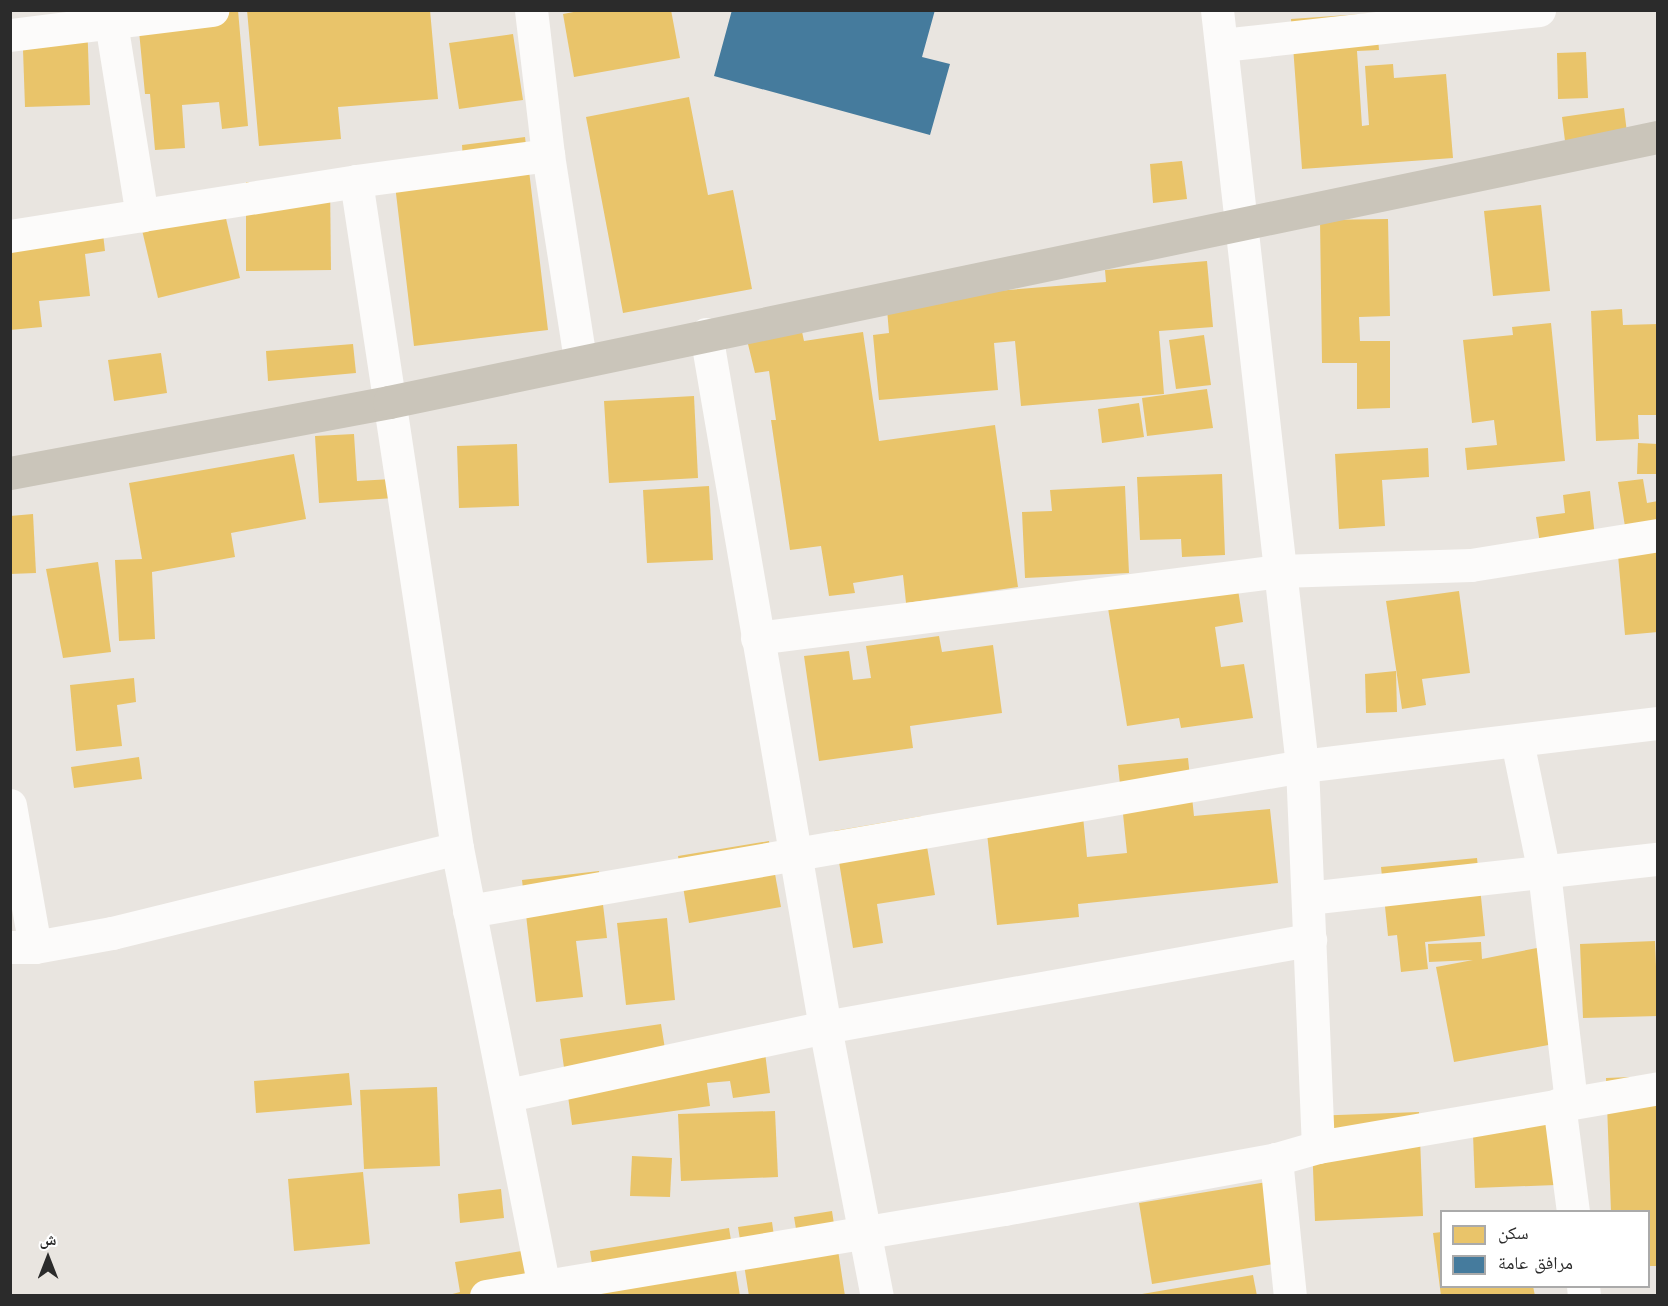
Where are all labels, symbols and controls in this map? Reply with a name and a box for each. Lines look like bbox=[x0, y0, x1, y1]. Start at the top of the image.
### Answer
legend bbox=[1440, 1210, 1650, 1288]
text: سكن bbox=[1498, 1222, 1529, 1243]
north arrow bbox=[18, 1228, 78, 1288]
text: ش bbox=[40, 1230, 56, 1249]
text: مرافق عامة bbox=[1498, 1252, 1573, 1273]

